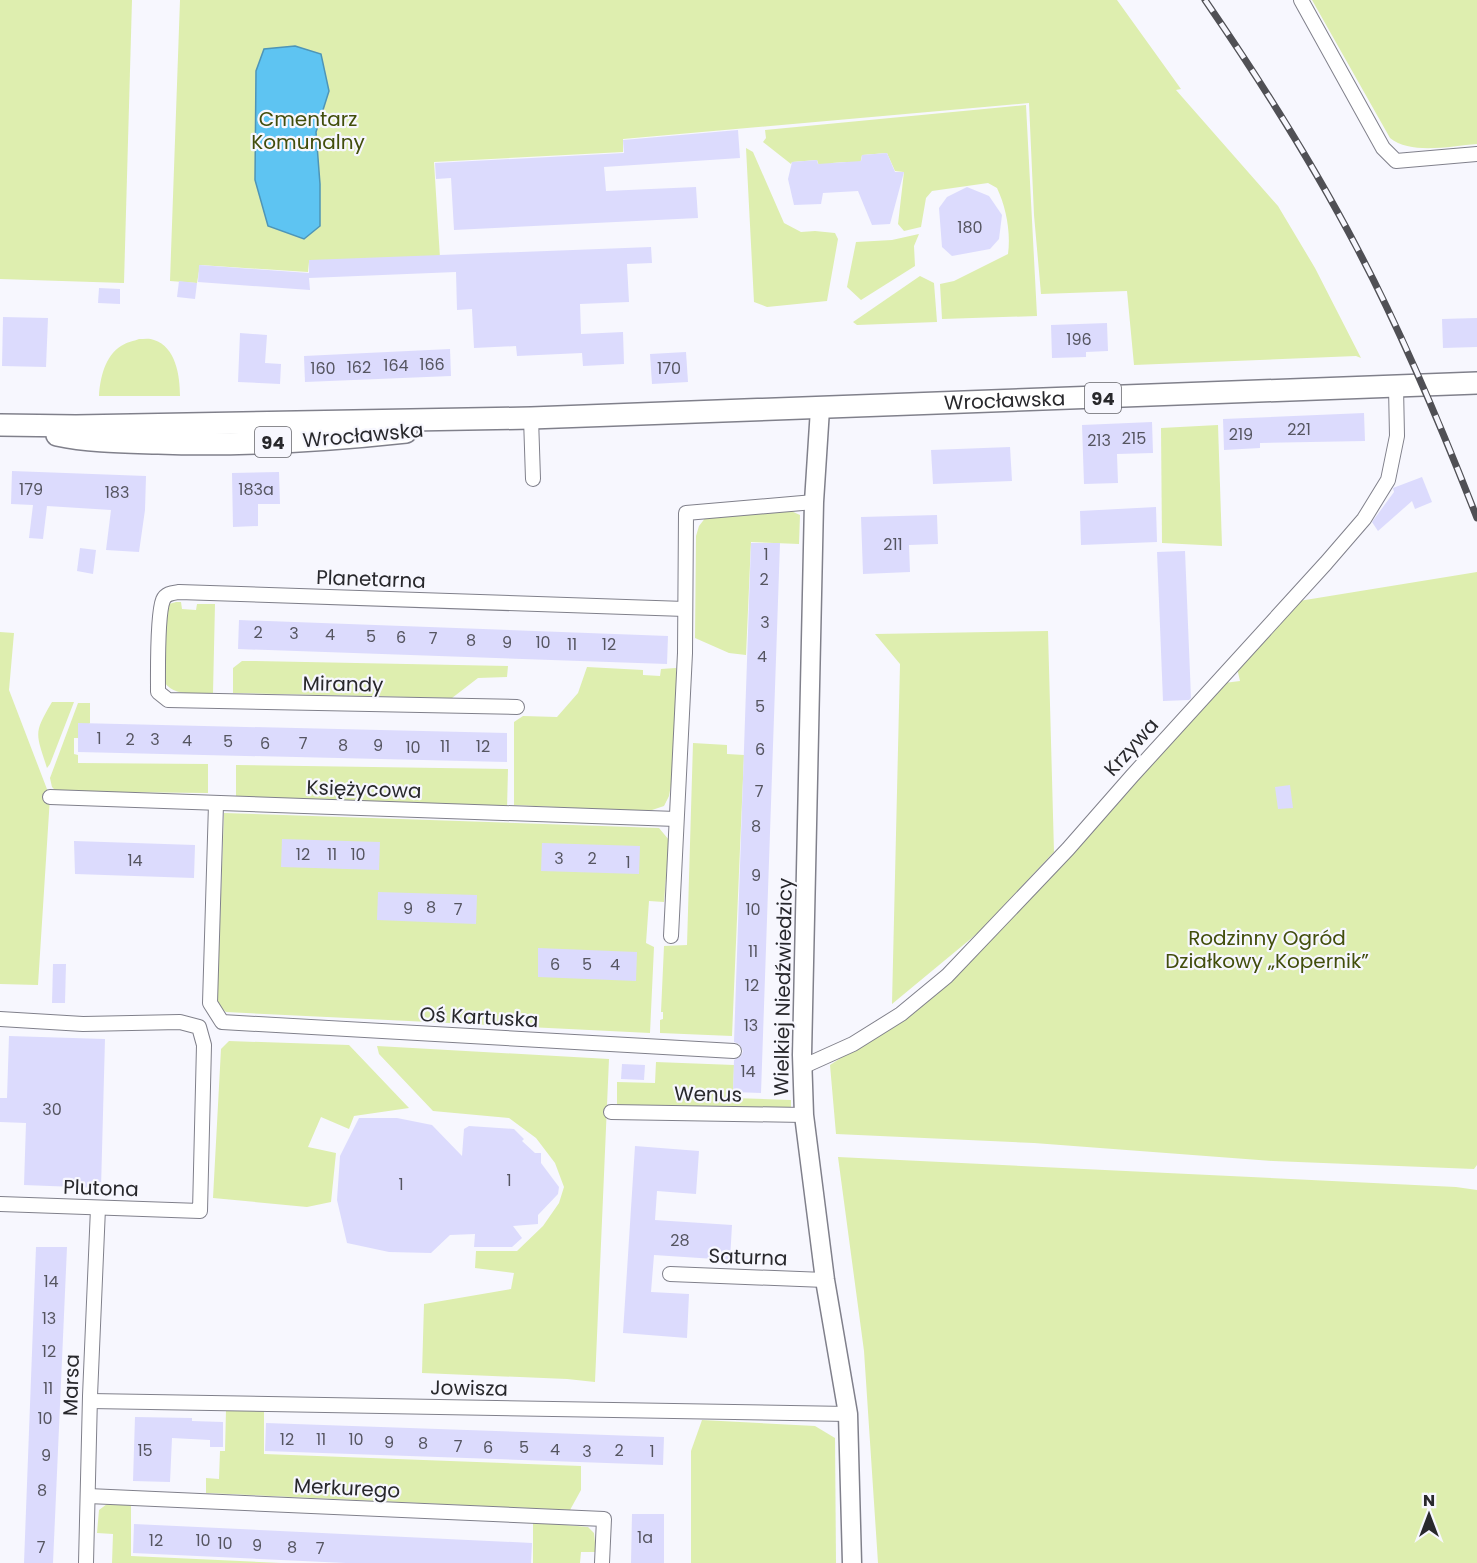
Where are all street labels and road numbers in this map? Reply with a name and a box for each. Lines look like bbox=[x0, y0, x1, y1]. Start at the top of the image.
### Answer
road number: 94 bbox=[1085, 383, 1121, 413]
street label: Wrocławska bbox=[944, 384, 1066, 417]
street label: Wrocławska bbox=[301, 416, 425, 454]
road number: 94 bbox=[255, 427, 291, 457]
street label: Planetarna bbox=[316, 563, 426, 595]
street label: Mirandy bbox=[302, 669, 384, 699]
street label: Krzywa bbox=[1097, 712, 1165, 782]
street label: Księżycowa bbox=[306, 773, 422, 805]
street label: Wielkiej Niedźwiedzicy bbox=[767, 878, 799, 1096]
street label: Oś Kartuska bbox=[419, 1000, 539, 1034]
street label: Wenus bbox=[674, 1079, 742, 1109]
street label: Plutona bbox=[63, 1173, 139, 1203]
street label: Saturna bbox=[708, 1242, 788, 1272]
street label: Marsa bbox=[56, 1353, 86, 1417]
street label: Jowisza bbox=[430, 1373, 508, 1403]
street label: Merkurego bbox=[293, 1471, 401, 1505]

